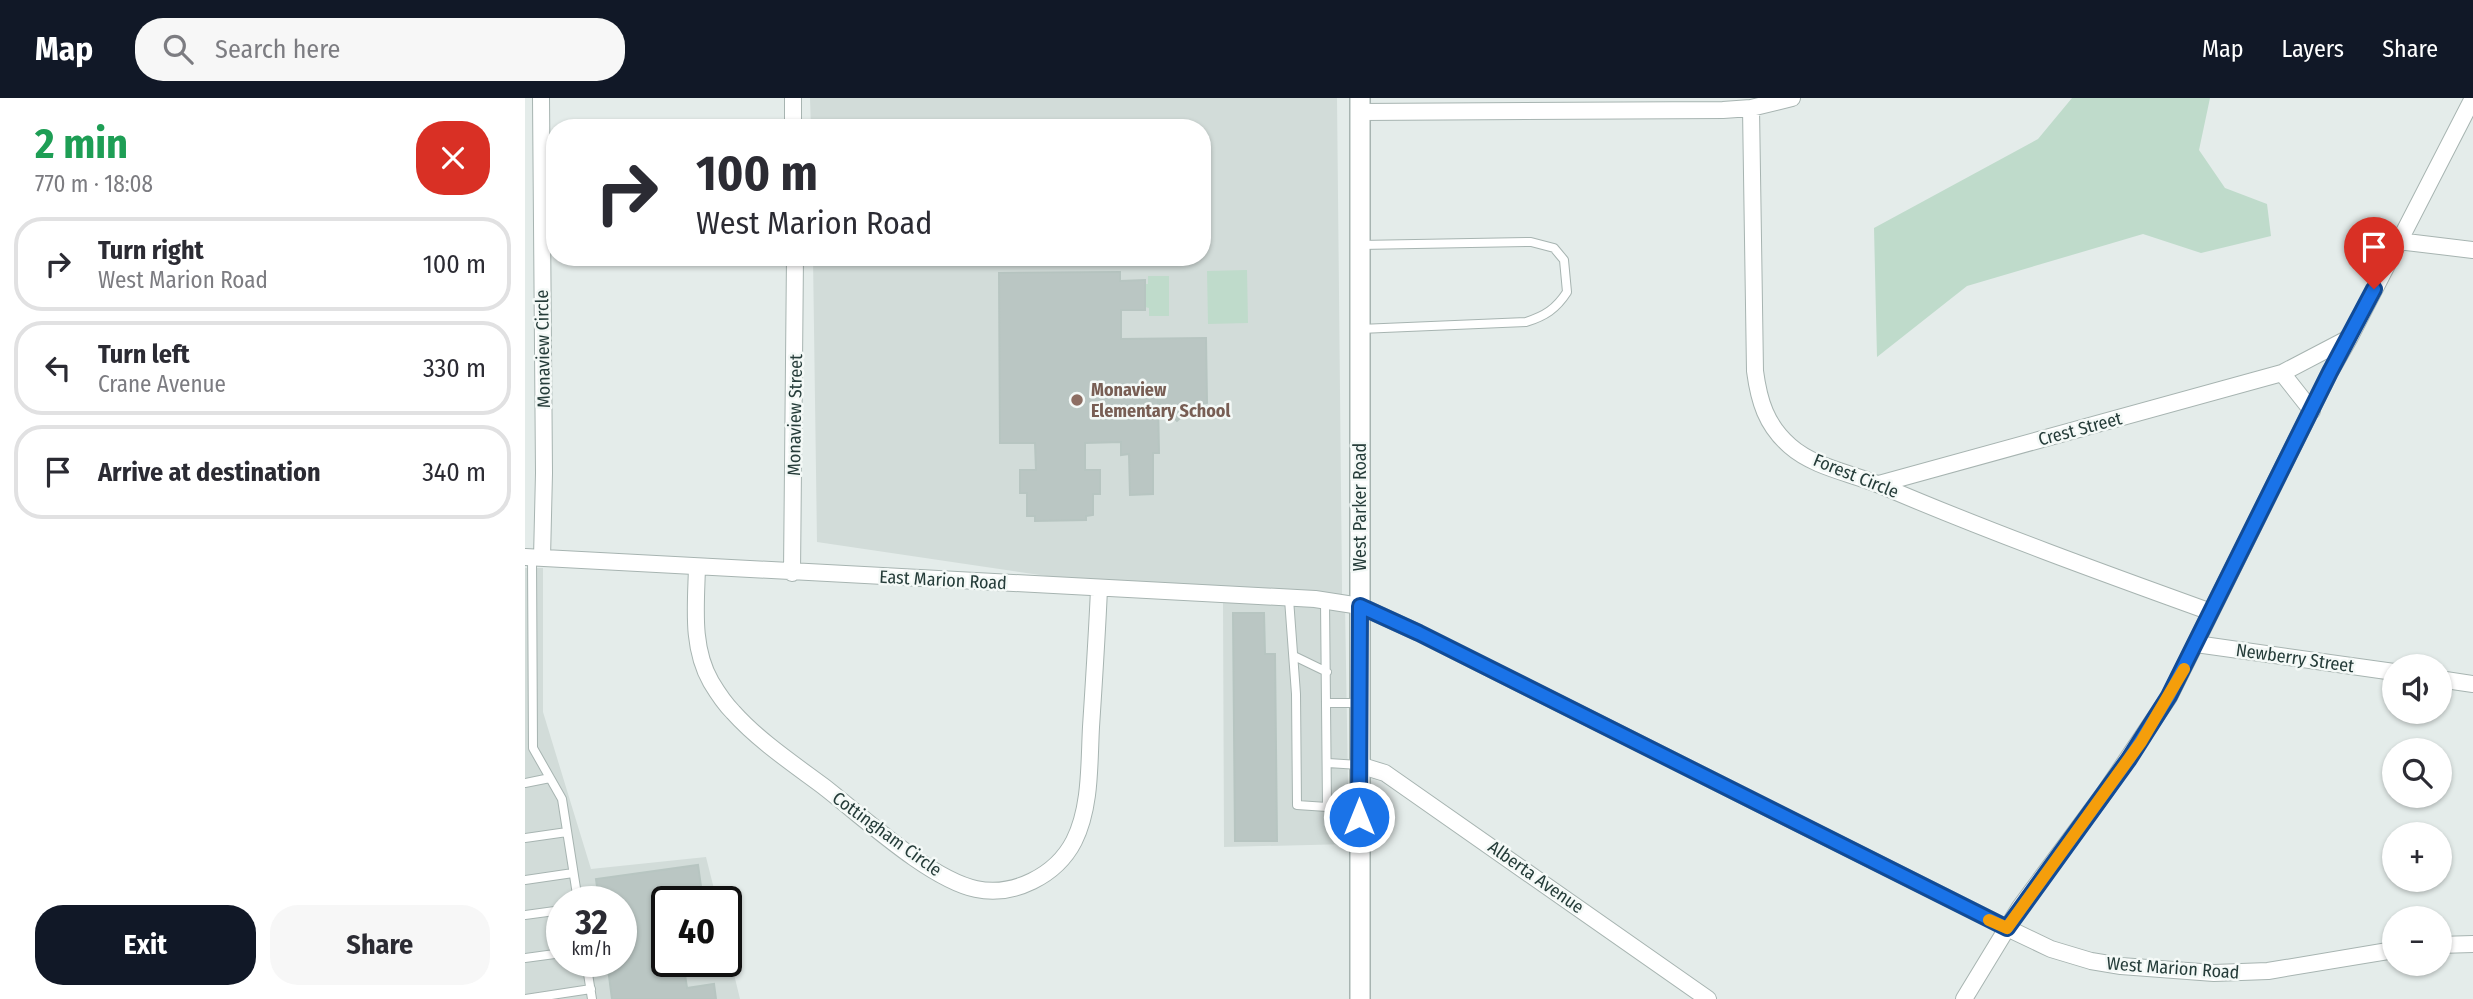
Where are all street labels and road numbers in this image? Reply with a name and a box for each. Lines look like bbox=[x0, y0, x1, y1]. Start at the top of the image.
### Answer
street label: Monaview Circle bbox=[531, 289, 555, 408]
street label: Monaview Street bbox=[783, 354, 807, 476]
street label: Crest Street bbox=[2036, 407, 2124, 451]
street label: West Parker Road bbox=[1349, 443, 1371, 571]
street label: Forest Circle bbox=[1810, 449, 1902, 503]
street label: East Marion Road bbox=[879, 566, 1007, 594]
street label: Newberry Street bbox=[2234, 639, 2356, 677]
street label: Cottingham Circle bbox=[828, 787, 946, 881]
street label: Alberta Avenue bbox=[1484, 836, 1588, 918]
street label: West Marion Road bbox=[2106, 952, 2240, 984]

